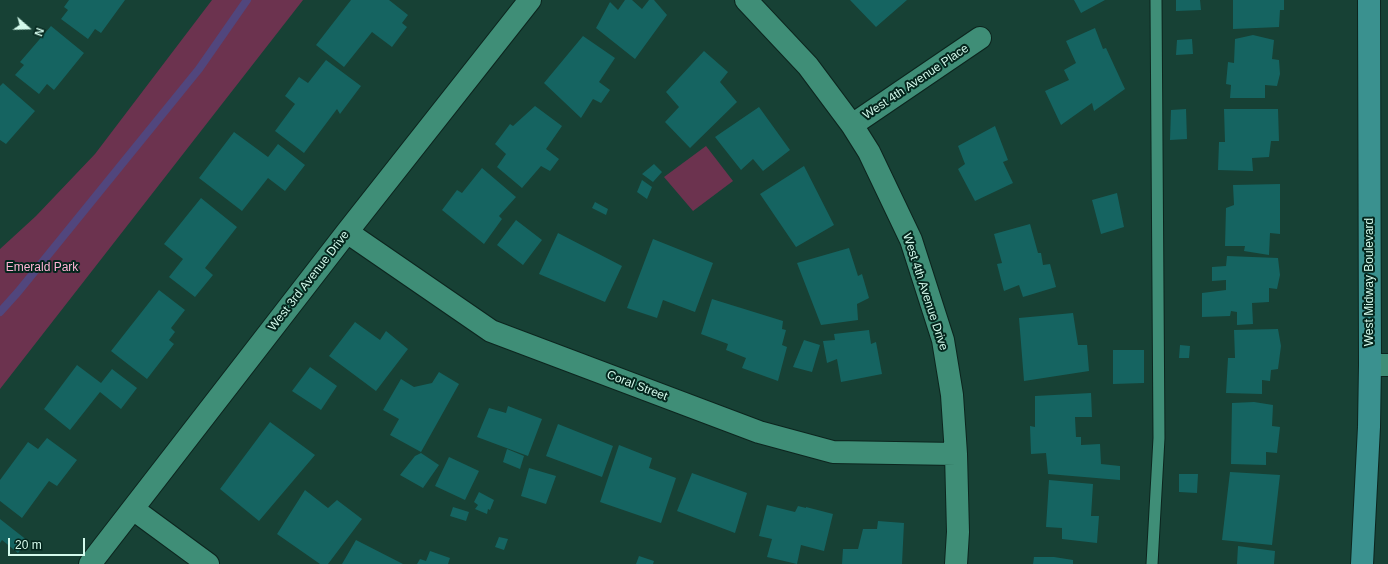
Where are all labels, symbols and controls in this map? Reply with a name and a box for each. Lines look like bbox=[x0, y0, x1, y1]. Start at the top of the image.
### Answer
north arrow bbox=[8, 8, 48, 48]
text: N bbox=[32, 26, 46, 38]
street label: West 4th Avenue Place bbox=[860, 41, 972, 123]
street label: West Midway Boulevard bbox=[1363, 218, 1377, 346]
street label: West 3rd Avenue Drive bbox=[265, 228, 353, 334]
street label: West 4th Avenue Drive bbox=[899, 232, 951, 352]
park label: Emerald Park bbox=[6, 261, 78, 275]
street label: Coral Street bbox=[605, 368, 669, 404]
scale bar bbox=[10, 530, 87, 556]
text: 20 m bbox=[15, 538, 42, 552]

